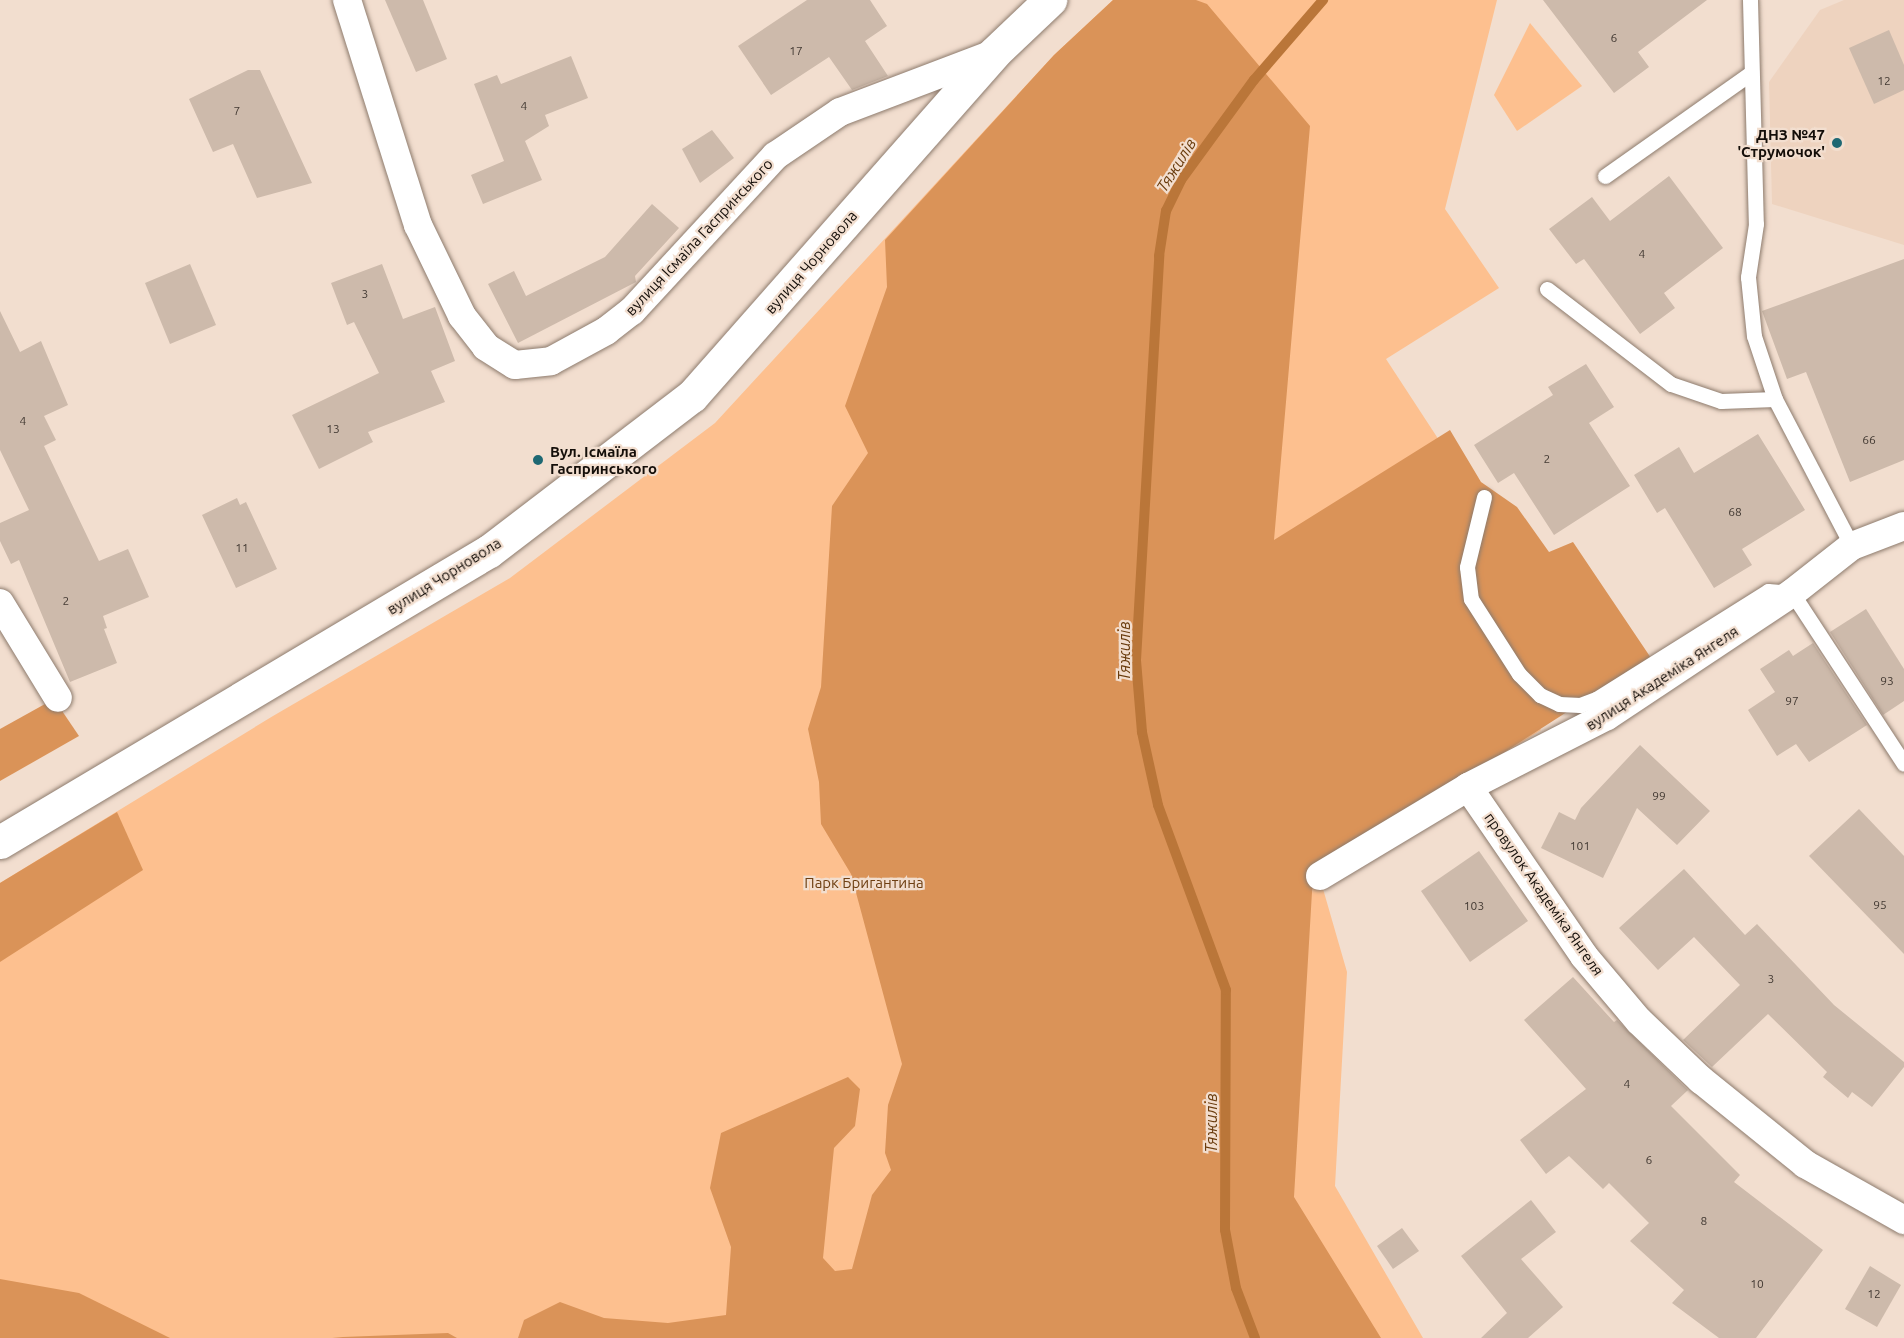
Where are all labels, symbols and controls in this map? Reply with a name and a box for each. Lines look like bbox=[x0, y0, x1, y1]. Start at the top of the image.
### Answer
house number: 6 bbox=[1611, 31, 1617, 45]
house number: 17 bbox=[789, 44, 803, 58]
house number: 12 bbox=[1877, 74, 1891, 88]
house number: 4 bbox=[521, 99, 527, 113]
house number: 7 bbox=[234, 104, 240, 118]
place label: ДНЗ №47 'Струмочок' bbox=[1737, 125, 1825, 160]
water label: Тяжилів bbox=[1152, 135, 1200, 195]
marker: ДНЗ №47 'Струмочок' bbox=[1830, 136, 1844, 150]
street label: вулиця Ісмаїла Гаспринського bbox=[622, 155, 776, 319]
street label: вулиця Чорновола bbox=[761, 207, 861, 317]
house number: 4 bbox=[1639, 247, 1645, 261]
house number: 3 bbox=[362, 287, 368, 301]
house number: 4 bbox=[20, 414, 26, 428]
house number: 13 bbox=[326, 422, 340, 436]
house number: 66 bbox=[1862, 433, 1876, 447]
place label: Вул. Ісмаїла Гаспринського bbox=[550, 442, 657, 477]
house number: 2 bbox=[1544, 452, 1550, 466]
marker: Вул. Ісмаїла Гаспринського bbox=[531, 453, 545, 467]
house number: 68 bbox=[1728, 505, 1742, 519]
street label: вулиця Чорновола bbox=[384, 534, 504, 618]
house number: 11 bbox=[235, 541, 249, 555]
house number: 2 bbox=[63, 594, 69, 608]
water label: Тяжилів bbox=[1114, 621, 1134, 681]
street label: вулиця Академіка Янгеля bbox=[1582, 622, 1742, 734]
house number: 93 bbox=[1880, 674, 1894, 688]
house number: 97 bbox=[1785, 694, 1799, 708]
house number: 99 bbox=[1652, 789, 1666, 803]
street label: провулок Академіка Янгеля bbox=[1481, 809, 1607, 979]
house number: 101 bbox=[1570, 839, 1590, 853]
park label: Парк Бригантина bbox=[804, 874, 924, 892]
house number: 95 bbox=[1873, 898, 1887, 912]
house number: 103 bbox=[1464, 899, 1484, 913]
house number: 3 bbox=[1768, 972, 1774, 986]
house number: 4 bbox=[1624, 1077, 1630, 1091]
water label: Тяжилів bbox=[1201, 1093, 1221, 1153]
house number: 6 bbox=[1646, 1153, 1652, 1167]
house number: 8 bbox=[1701, 1214, 1707, 1228]
house number: 10 bbox=[1750, 1277, 1764, 1291]
house number: 12 bbox=[1867, 1287, 1881, 1301]

